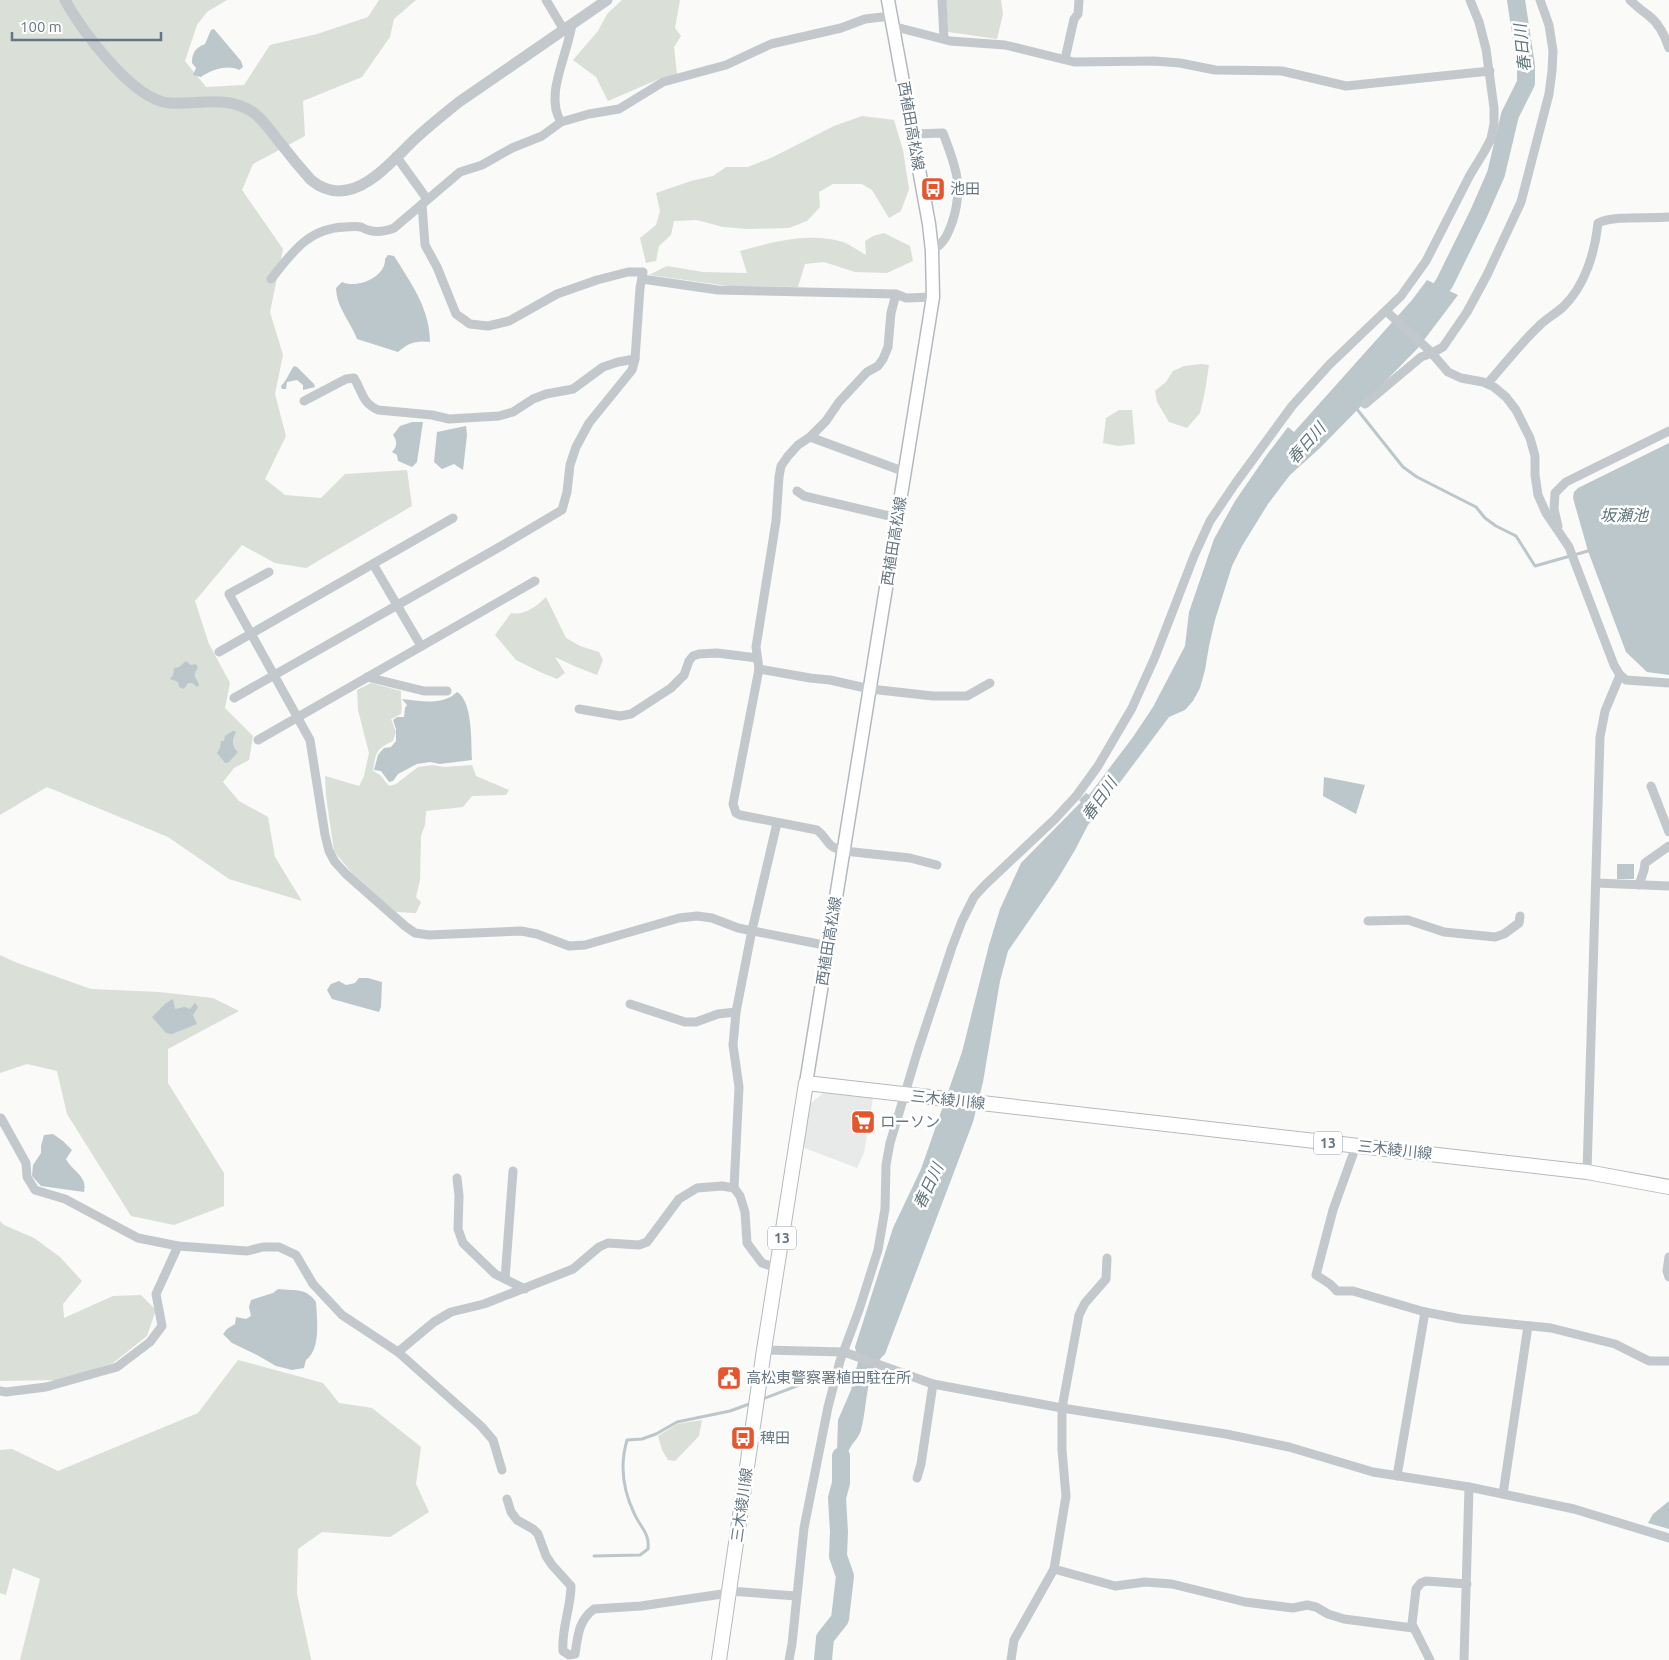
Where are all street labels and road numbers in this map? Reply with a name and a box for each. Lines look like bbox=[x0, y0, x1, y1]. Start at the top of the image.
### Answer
street label: 西植田高松線 bbox=[895, 80, 928, 172]
street label: 西植田高松線 bbox=[878, 495, 909, 587]
street label: 西植田高松線 bbox=[813, 895, 844, 987]
street label: 三木綾川線 bbox=[910, 1087, 986, 1112]
road number: 13 bbox=[1314, 1132, 1342, 1154]
street label: 三木綾川線 bbox=[1357, 1137, 1433, 1162]
road number: 13 bbox=[768, 1226, 796, 1250]
street label: 三木綾川線 bbox=[728, 1467, 755, 1543]

